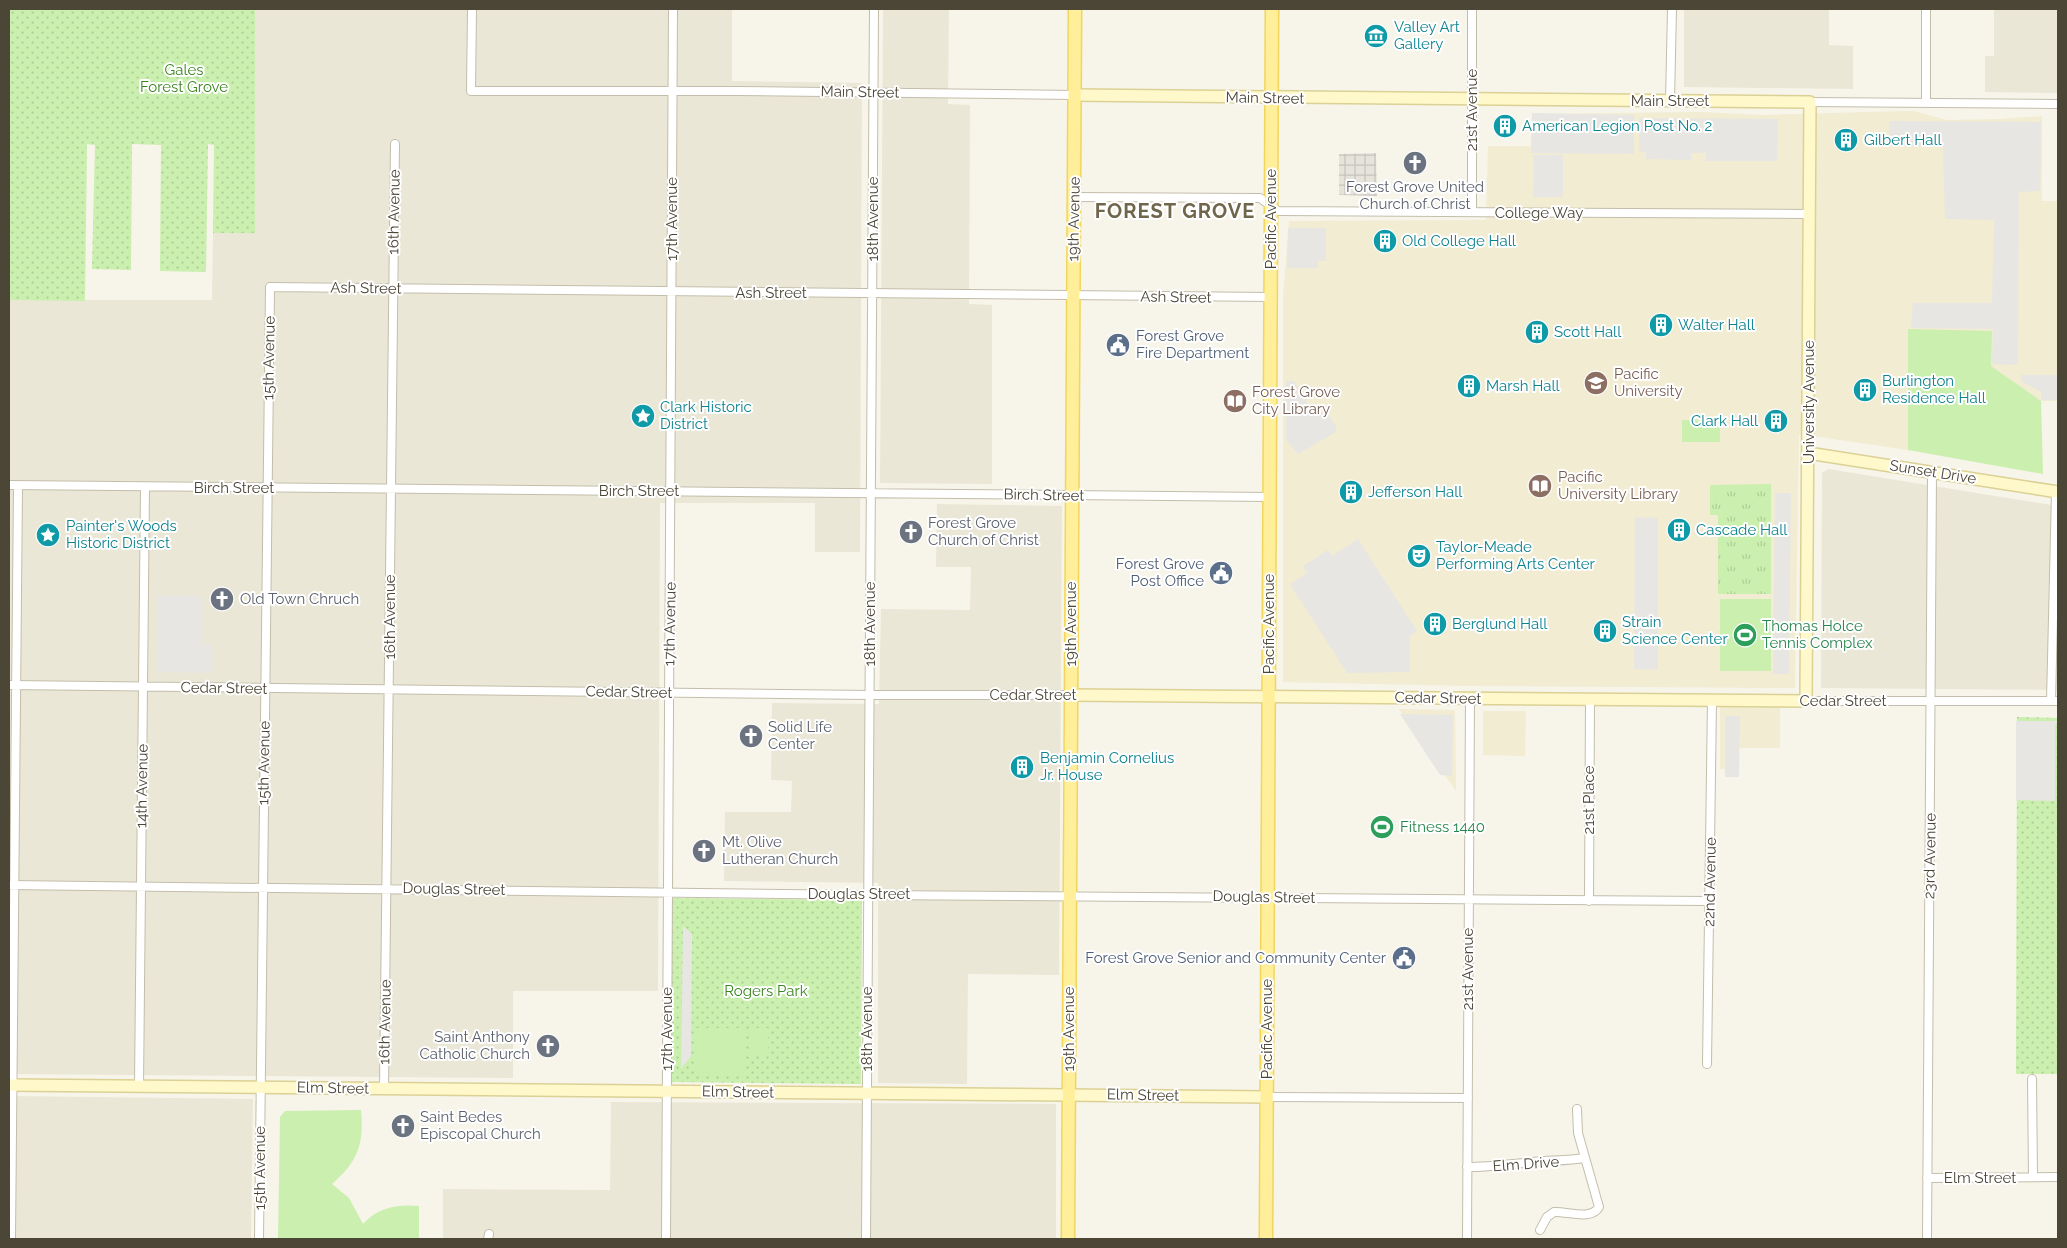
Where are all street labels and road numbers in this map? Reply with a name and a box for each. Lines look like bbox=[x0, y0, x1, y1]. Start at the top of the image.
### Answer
street label: 21st Avenue bbox=[1463, 69, 1481, 151]
street label: Main Street bbox=[821, 82, 899, 102]
street label: Main Street bbox=[1226, 88, 1304, 108]
street label: Main Street bbox=[1631, 92, 1709, 110]
street label: Pacific Avenue bbox=[1262, 168, 1280, 269]
street label: 16th Avenue bbox=[384, 169, 404, 255]
street label: 18th Avenue bbox=[864, 176, 882, 262]
street label: 19th Avenue bbox=[1064, 176, 1084, 262]
street label: 17th Avenue bbox=[663, 177, 681, 261]
street label: College Way bbox=[1495, 204, 1583, 222]
street label: Ash Street bbox=[330, 278, 402, 298]
street label: Ash Street bbox=[735, 284, 807, 302]
street label: Ash Street bbox=[1140, 287, 1212, 307]
street label: 15th Avenue bbox=[259, 315, 279, 400]
street label: University Avenue bbox=[1800, 340, 1818, 464]
street label: Sunset Drive bbox=[1888, 456, 1978, 488]
street label: Birch Street bbox=[194, 479, 274, 497]
street label: Birch Street bbox=[599, 482, 679, 500]
street label: Birch Street bbox=[1004, 485, 1084, 505]
street label: Pacific Avenue bbox=[1260, 573, 1278, 674]
street label: 16th Avenue bbox=[381, 574, 399, 660]
street label: 18th Avenue bbox=[861, 581, 879, 667]
street label: 19th Avenue bbox=[1062, 581, 1080, 666]
street label: 17th Avenue bbox=[660, 582, 680, 666]
street label: Cedar Street bbox=[180, 678, 268, 698]
street label: Cedar Street bbox=[585, 682, 673, 702]
street label: Cedar Street bbox=[990, 686, 1076, 704]
street label: Cedar Street bbox=[1394, 688, 1482, 708]
street label: Cedar Street bbox=[1800, 692, 1886, 710]
street label: 15th Avenue bbox=[254, 720, 274, 805]
street label: 14th Avenue bbox=[132, 743, 152, 828]
street label: 21st Place bbox=[1580, 765, 1598, 834]
street label: 23rd Avenue bbox=[1920, 813, 1940, 899]
street label: 22nd Avenue bbox=[1700, 837, 1720, 927]
street label: Douglas Street bbox=[402, 879, 506, 899]
street label: Douglas Street bbox=[808, 885, 910, 903]
street label: Douglas Street bbox=[1212, 887, 1316, 907]
street label: 21st Avenue bbox=[1459, 928, 1477, 1010]
street label: Pacific Avenue bbox=[1258, 978, 1276, 1079]
street label: 16th Avenue bbox=[375, 979, 395, 1065]
street label: 18th Avenue bbox=[858, 986, 876, 1072]
street label: 19th Avenue bbox=[1060, 986, 1078, 1071]
street label: 17th Avenue bbox=[658, 987, 676, 1071]
street label: Elm Street bbox=[297, 1078, 369, 1098]
street label: Elm Street bbox=[702, 1082, 774, 1102]
street label: Elm Street bbox=[1107, 1085, 1179, 1105]
street label: 15th Avenue bbox=[251, 1126, 269, 1210]
street label: Elm Drive bbox=[1492, 1153, 1560, 1175]
street label: Elm Street bbox=[1944, 1169, 2016, 1187]

